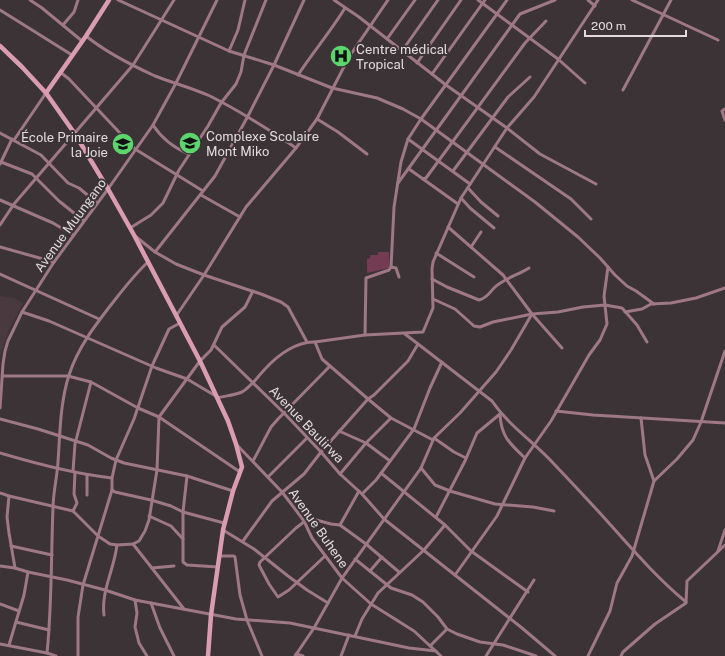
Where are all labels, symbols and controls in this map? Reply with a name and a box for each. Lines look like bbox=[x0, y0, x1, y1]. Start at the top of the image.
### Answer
scale bar bbox=[585, 12, 686, 38]
text: 200 m bbox=[591, 19, 626, 33]
place label: Centre médical Tropical bbox=[356, 42, 448, 72]
hospital icon: Centre médical Tropical bbox=[328, 43, 354, 69]
place label: École Primaire la Joie bbox=[21, 129, 108, 160]
place label: Complexe Scolaire Mont Miko bbox=[206, 129, 319, 159]
school or university icon: Complexe Scolaire Mont Miko bbox=[177, 130, 203, 156]
school or university icon: École Primaire la Joie bbox=[110, 131, 136, 157]
street label: Avenue Muungano bbox=[31, 176, 109, 275]
street label: Avenue Baulirwa bbox=[266, 383, 347, 466]
street label: Avenue Buhene bbox=[286, 486, 352, 571]

